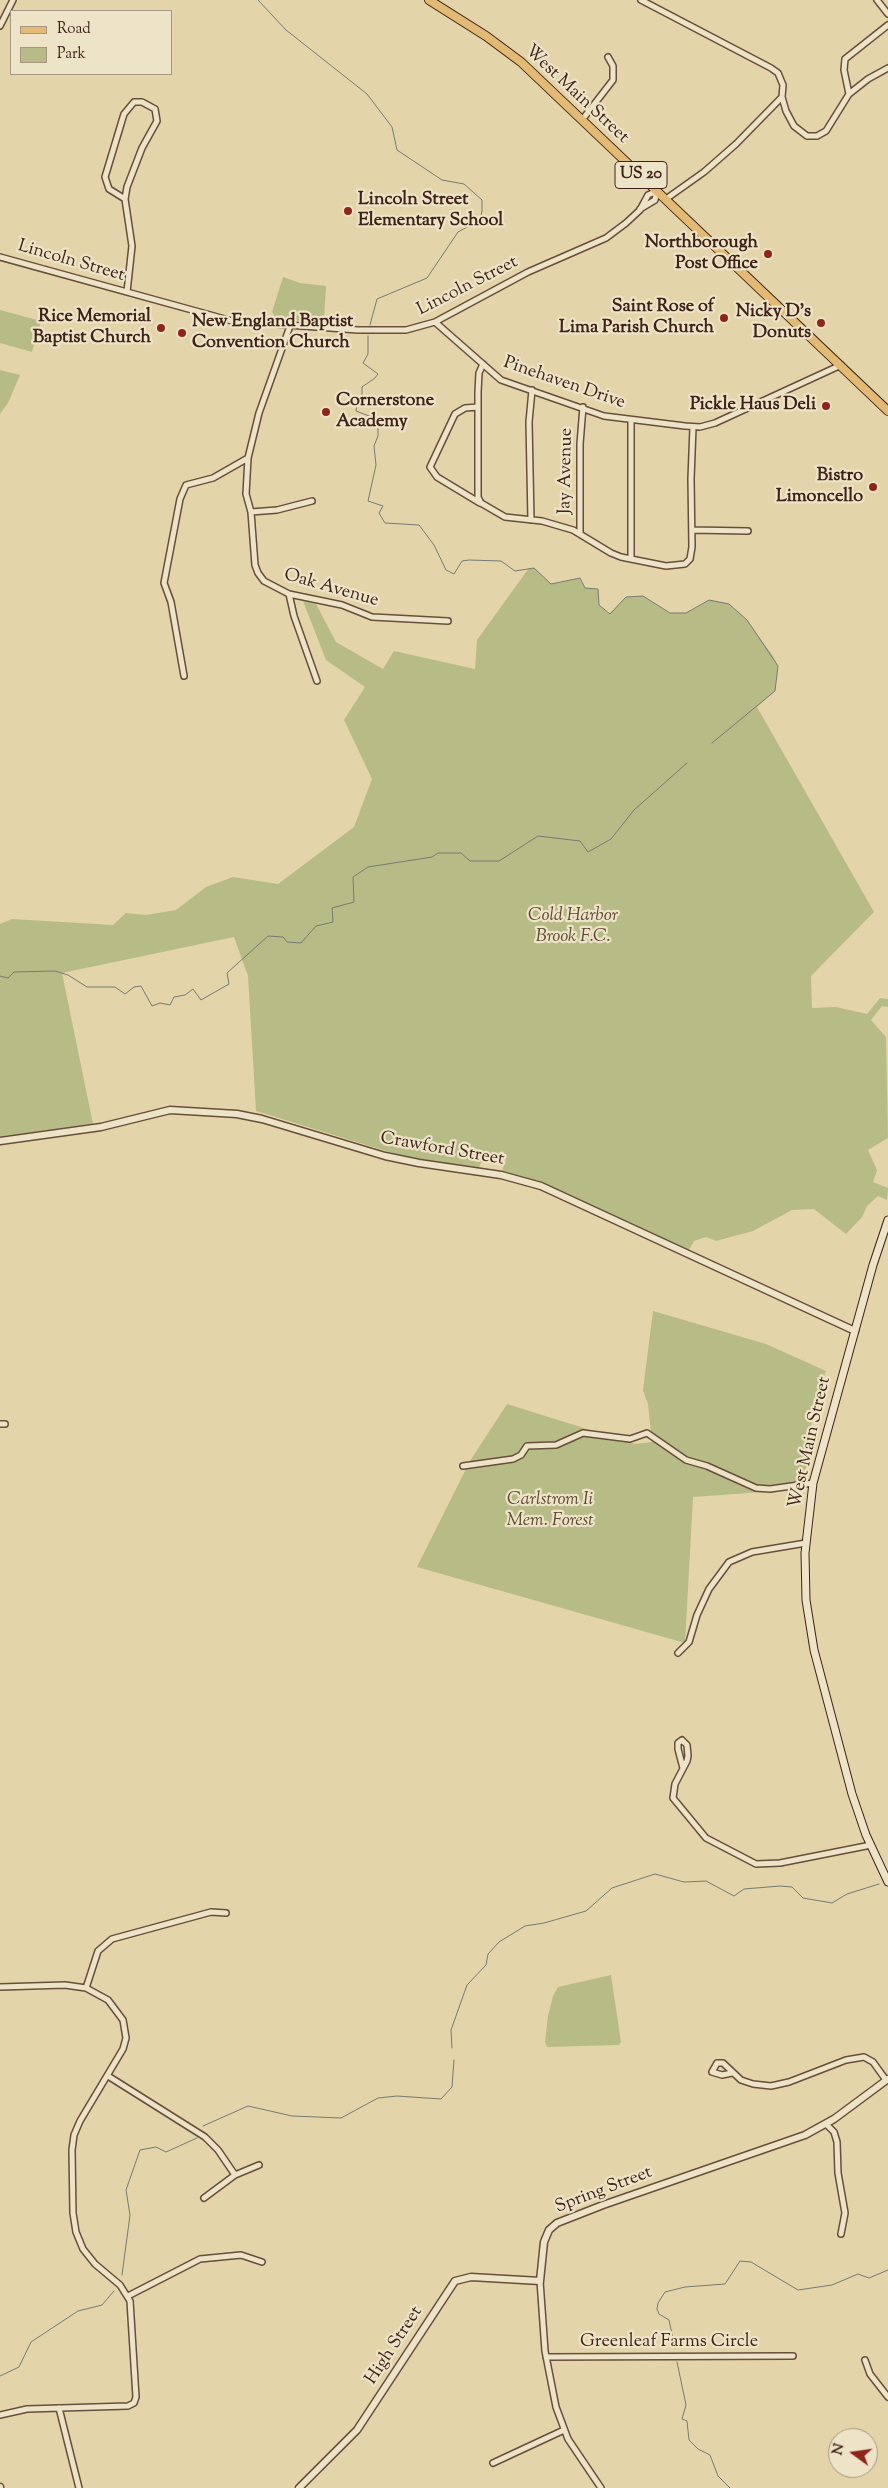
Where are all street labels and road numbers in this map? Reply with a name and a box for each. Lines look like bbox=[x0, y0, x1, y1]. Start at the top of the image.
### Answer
street label: West Main Street bbox=[519, 41, 633, 149]
road number: US 20 bbox=[615, 162, 667, 188]
street label: Lincoln Street bbox=[15, 236, 127, 288]
street label: Lincoln Street bbox=[414, 252, 522, 322]
street label: Pinehaven Drive bbox=[500, 353, 628, 415]
street label: Jay Avenue bbox=[555, 428, 579, 514]
street label: Oak Avenue bbox=[281, 565, 381, 613]
street label: Crawford Street bbox=[378, 1128, 506, 1172]
street label: West Main Street bbox=[785, 1375, 837, 1511]
street label: Spring Street bbox=[552, 2163, 656, 2219]
street label: High Street bbox=[362, 2303, 428, 2389]
street label: Greenleaf Farms Circle bbox=[580, 2332, 758, 2354]

